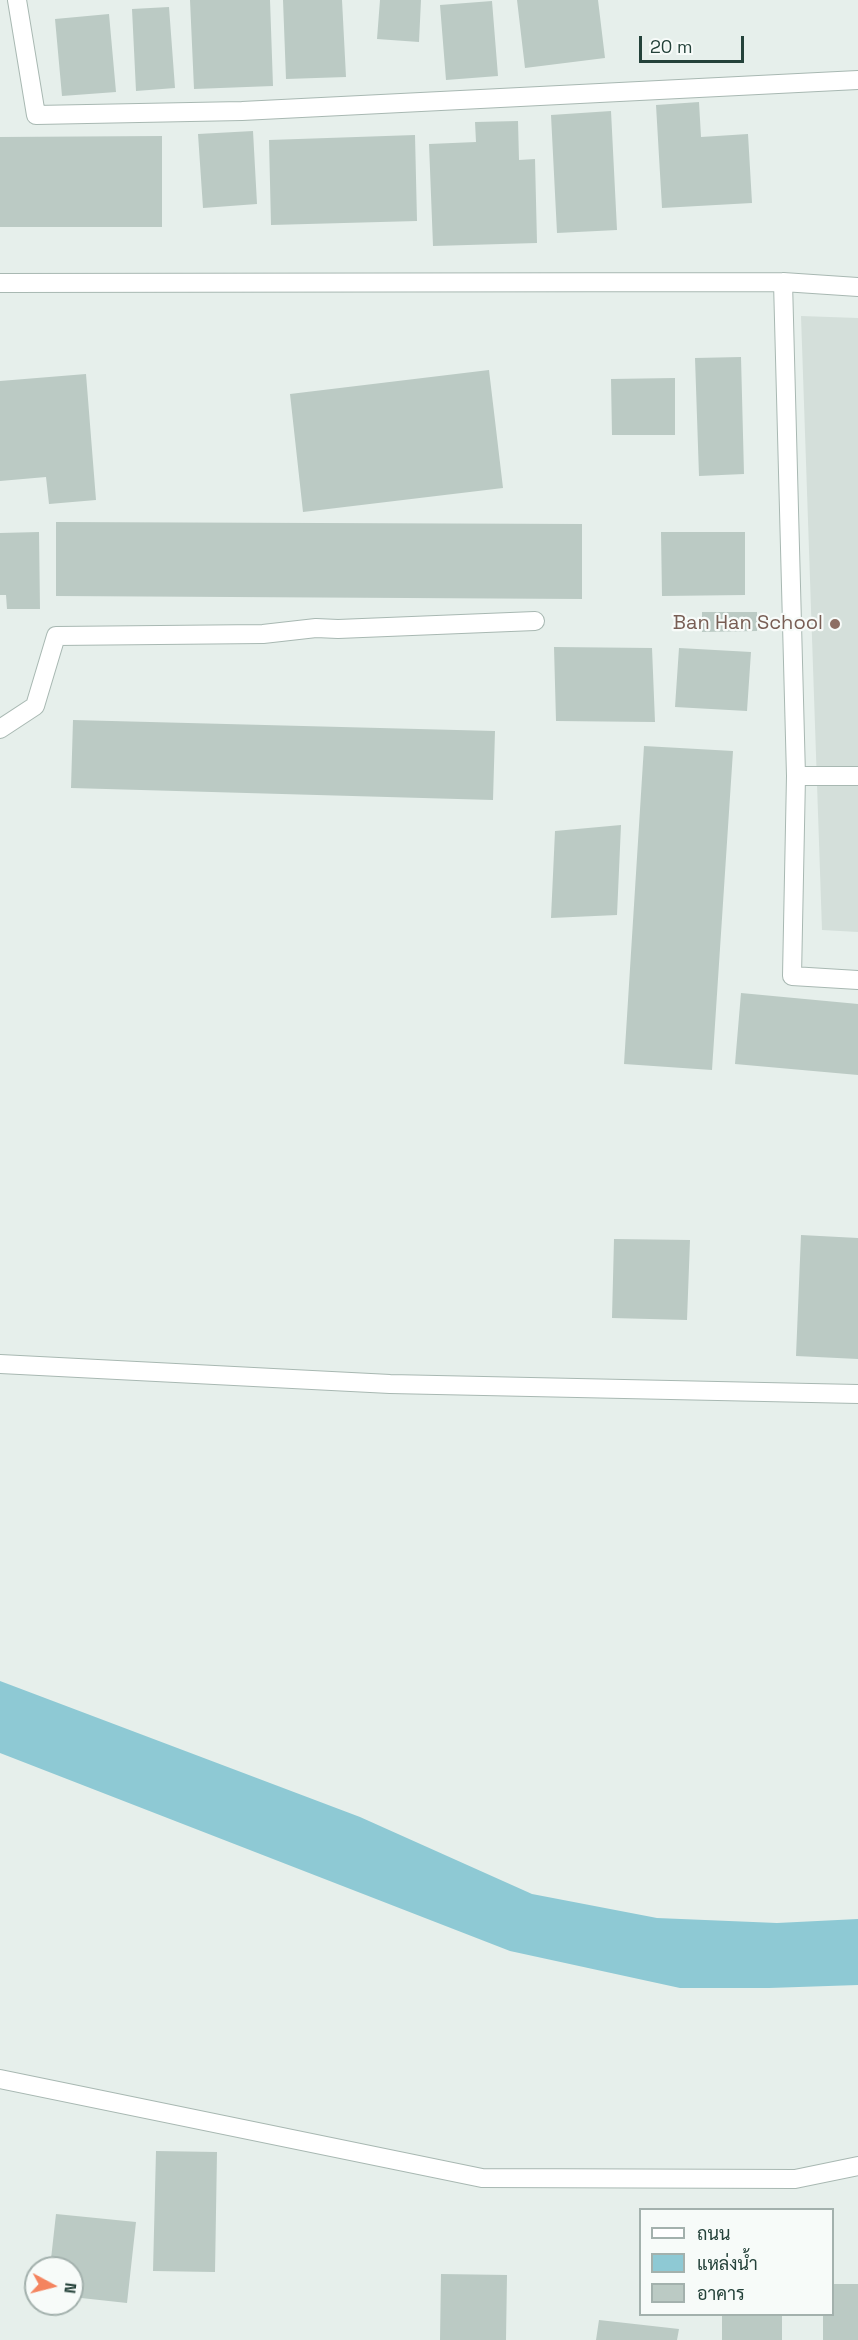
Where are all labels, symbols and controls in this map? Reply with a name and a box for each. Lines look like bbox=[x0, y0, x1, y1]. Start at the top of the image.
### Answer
scale bar bbox=[642, 24, 747, 62]
text: 20 m bbox=[650, 35, 693, 58]
place label: Ban Han School bbox=[673, 612, 823, 636]
marker: Ban Han School bbox=[828, 617, 842, 631]
legend bbox=[639, 2208, 834, 2316]
text: ถนน bbox=[697, 2222, 730, 2245]
text: แหล่งน้ำ bbox=[697, 2252, 758, 2275]
north arrow bbox=[24, 2256, 84, 2316]
text: N bbox=[59, 2281, 81, 2295]
text: อาคาร bbox=[697, 2282, 745, 2305]

